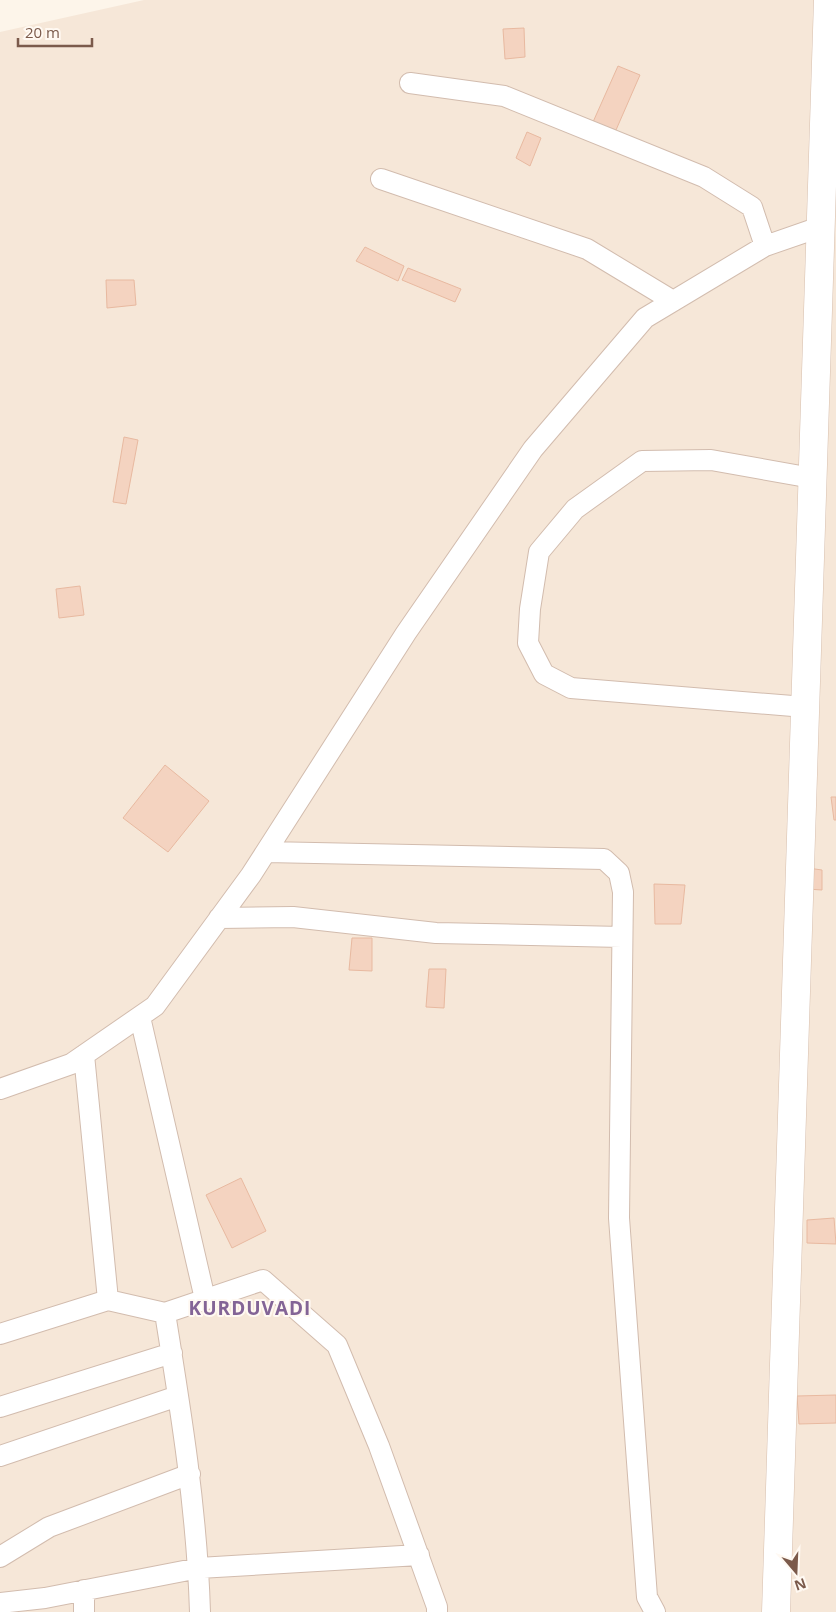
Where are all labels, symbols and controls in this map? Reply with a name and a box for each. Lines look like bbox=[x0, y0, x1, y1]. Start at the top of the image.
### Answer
scale bar bbox=[18, 15, 91, 47]
text: 20 m bbox=[25, 22, 60, 42]
district label: KURDUVADI bbox=[189, 1295, 311, 1321]
north arrow bbox=[771, 1547, 821, 1597]
text: N bbox=[792, 1574, 809, 1596]

